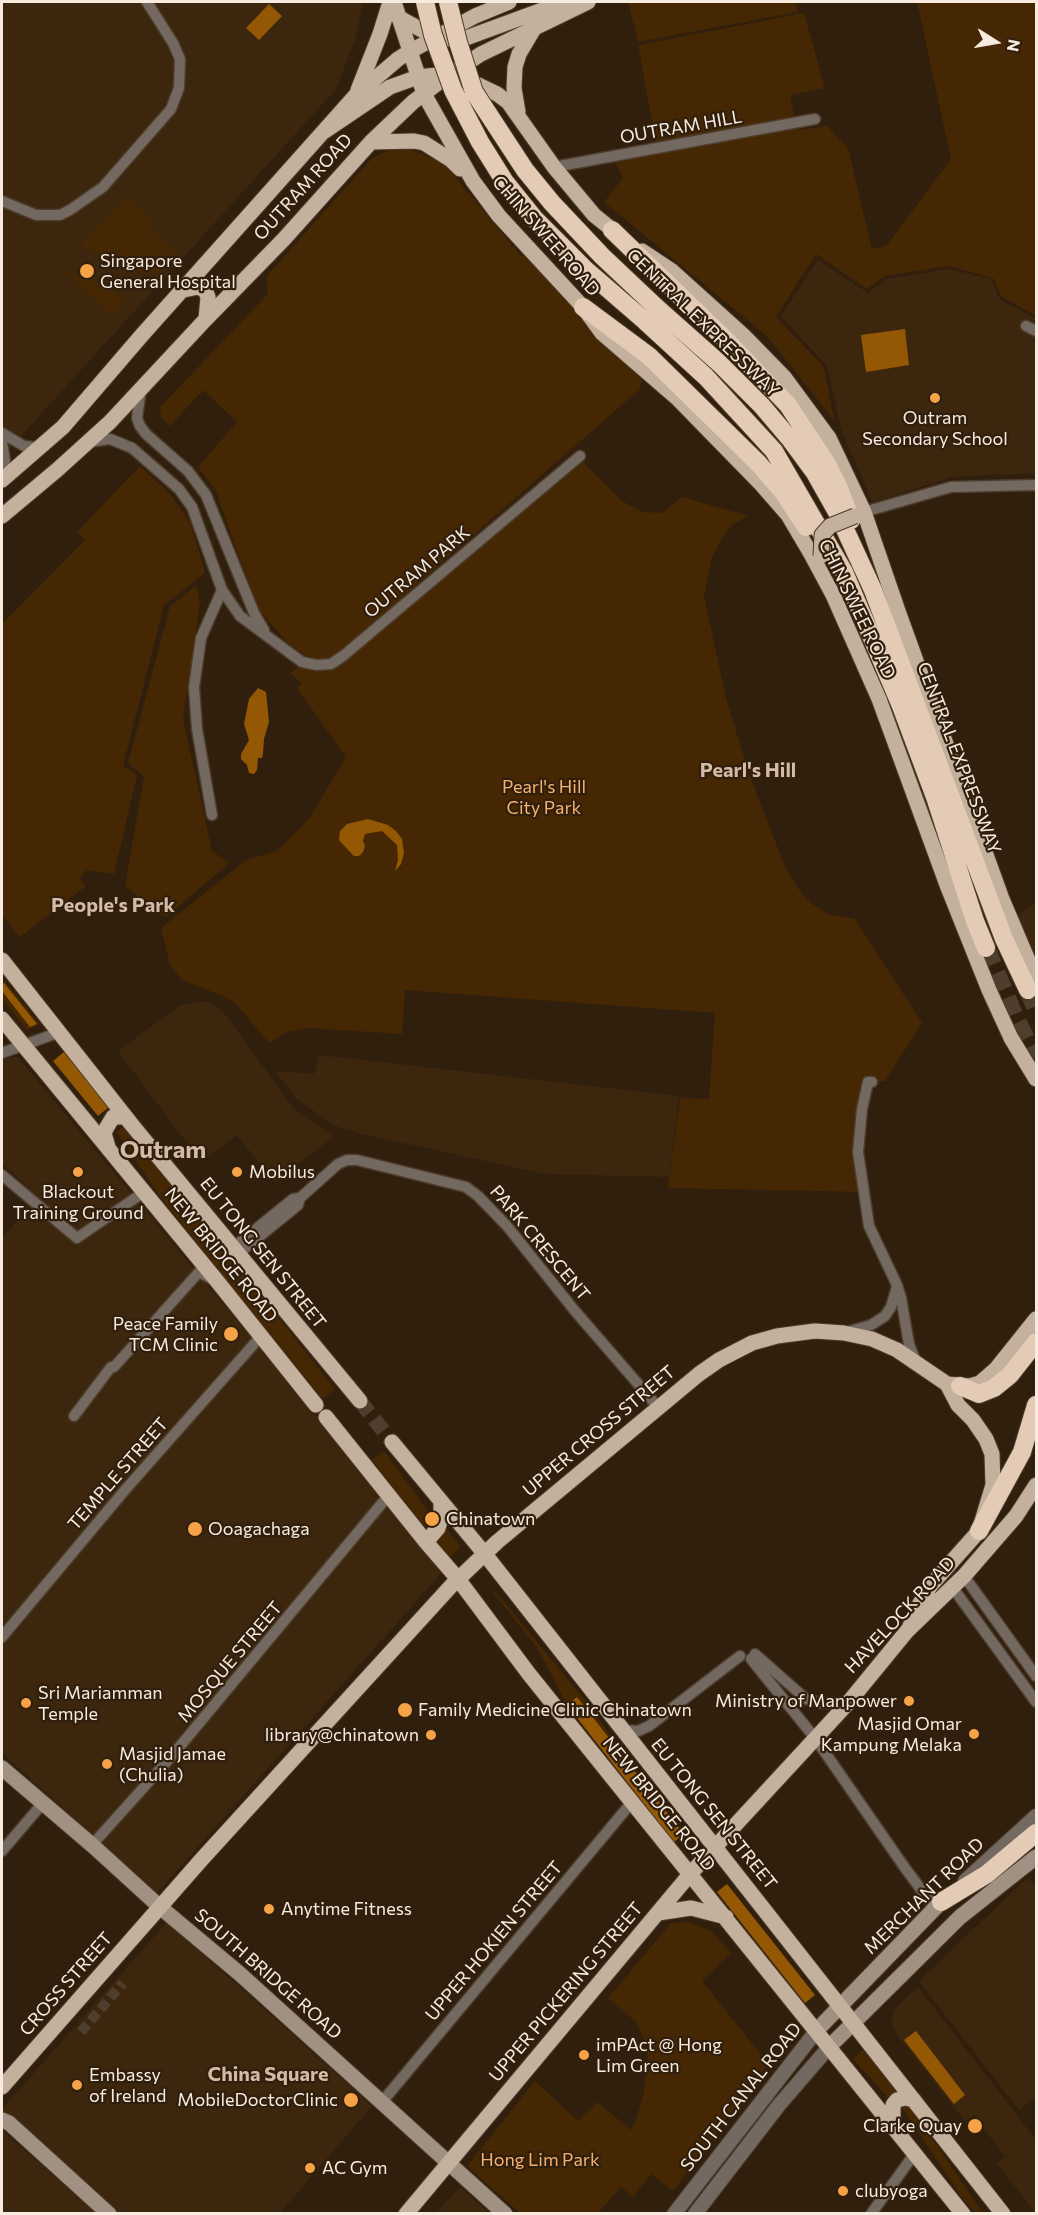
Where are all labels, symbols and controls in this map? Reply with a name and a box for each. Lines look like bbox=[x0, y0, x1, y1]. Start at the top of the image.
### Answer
north arrow bbox=[966, 12, 1026, 72]
text: N bbox=[1004, 38, 1025, 53]
street label: OUTRAM HILL bbox=[618, 106, 744, 148]
street label: OUTRAM ROAD bbox=[249, 129, 357, 245]
street label: CHIN SWEE ROAD bbox=[488, 171, 604, 301]
street label: CENTRAL EXPRESSWAY bbox=[622, 244, 784, 402]
place label: Singapore General Hospital bbox=[100, 250, 236, 292]
marker: Singapore General Hospital bbox=[78, 262, 96, 280]
marker: Outram Secondary School bbox=[928, 391, 942, 405]
place label: Outram Secondary School bbox=[862, 407, 1008, 450]
street label: OUTRAM PARK bbox=[360, 521, 474, 623]
street label: CHIN SWEE ROAD bbox=[814, 536, 900, 682]
street label: CENTRAL EXPRESSWAY bbox=[912, 659, 1006, 857]
district label: Pearl's Hill bbox=[700, 758, 796, 782]
park label: Pearl's Hill City Park bbox=[502, 776, 586, 818]
district label: People's Park bbox=[51, 893, 175, 917]
district label: Outram bbox=[120, 1136, 206, 1164]
place label: Mobilus bbox=[249, 1161, 315, 1183]
marker: Blackout Training Ground bbox=[71, 1165, 85, 1179]
marker: Mobilus bbox=[230, 1165, 244, 1179]
street label: EU TONG SEN STREET bbox=[195, 1173, 331, 1333]
place label: Blackout Training Ground bbox=[12, 1181, 144, 1224]
street label: PARK CRESCENT bbox=[485, 1181, 595, 1305]
street label: NEW BRIDGE ROAD bbox=[160, 1183, 282, 1327]
place label: Peace Family TCM Clinic bbox=[113, 1313, 218, 1356]
marker: Peace Family TCM Clinic bbox=[222, 1325, 240, 1343]
street label: UPPER CROSS STREET bbox=[518, 1361, 680, 1501]
street label: TEMPLE STREET bbox=[63, 1413, 173, 1535]
place label: Chinatown bbox=[446, 1508, 535, 1530]
marker: Chinatown bbox=[423, 1510, 441, 1528]
place label: Ooagachaga bbox=[208, 1518, 310, 1540]
marker: Ooagachaga bbox=[186, 1520, 204, 1538]
street label: HAVELOCK ROAD bbox=[840, 1552, 960, 1678]
street label: MOSQUE STREET bbox=[173, 1597, 287, 1727]
place label: Sri Mariamman Temple bbox=[38, 1682, 163, 1724]
place label: Ministry of Manpower bbox=[715, 1690, 897, 1712]
marker: Ministry of Manpower bbox=[902, 1694, 916, 1708]
marker: Sri Mariamman Temple bbox=[19, 1696, 33, 1710]
place label: Family Medicine Clinic Chinatown bbox=[418, 1699, 692, 1721]
marker: Family Medicine Clinic Chinatown bbox=[396, 1701, 414, 1719]
place label: Masjid Omar Kampung Melaka bbox=[821, 1713, 962, 1756]
place label: library@chinatown bbox=[265, 1724, 419, 1746]
marker: Masjid Omar Kampung Melaka bbox=[967, 1727, 981, 1741]
marker: library@chinatown bbox=[424, 1728, 438, 1742]
street label: NEW BRIDGE ROAD bbox=[598, 1732, 720, 1876]
street label: EU TONG SEN STREET bbox=[646, 1734, 782, 1894]
place label: Masjid Jamae (Chulia) bbox=[119, 1743, 226, 1786]
marker: Masjid Jamae (Chulia) bbox=[100, 1757, 114, 1771]
street label: MERCHANT ROAD bbox=[860, 1833, 988, 1959]
street label: UPPER HOKIEN STREET bbox=[421, 1857, 567, 2025]
place label: Anytime Fitness bbox=[281, 1898, 412, 1920]
street label: UPPER PICKERING STREET bbox=[485, 1898, 647, 2086]
marker: Anytime Fitness bbox=[262, 1902, 276, 1916]
street label: SOUTH BRIDGE ROAD bbox=[190, 1904, 346, 2044]
street label: CROSS STREET bbox=[15, 1928, 117, 2040]
street label: SOUTH CANAL ROAD bbox=[676, 2018, 806, 2176]
place label: imPAct @ Hong Lim Green bbox=[596, 2034, 722, 2076]
marker: imPAct @ Hong Lim Green bbox=[577, 2048, 591, 2062]
district label: China Square bbox=[208, 2062, 328, 2086]
place label: Embassy of Ireland bbox=[89, 2064, 166, 2106]
marker: Embassy of Ireland bbox=[70, 2078, 84, 2092]
place label: MobileDoctorClinic bbox=[177, 2089, 338, 2111]
marker: MobileDoctorClinic bbox=[342, 2091, 360, 2109]
place label: Clarke Quay bbox=[863, 2115, 962, 2137]
marker: Clarke Quay bbox=[966, 2117, 984, 2135]
park label: Hong Lim Park bbox=[480, 2149, 600, 2171]
place label: AC Gym bbox=[322, 2157, 387, 2179]
marker: AC Gym bbox=[303, 2161, 317, 2175]
place label: clubyoga bbox=[855, 2180, 928, 2202]
marker: clubyoga bbox=[836, 2184, 850, 2198]

